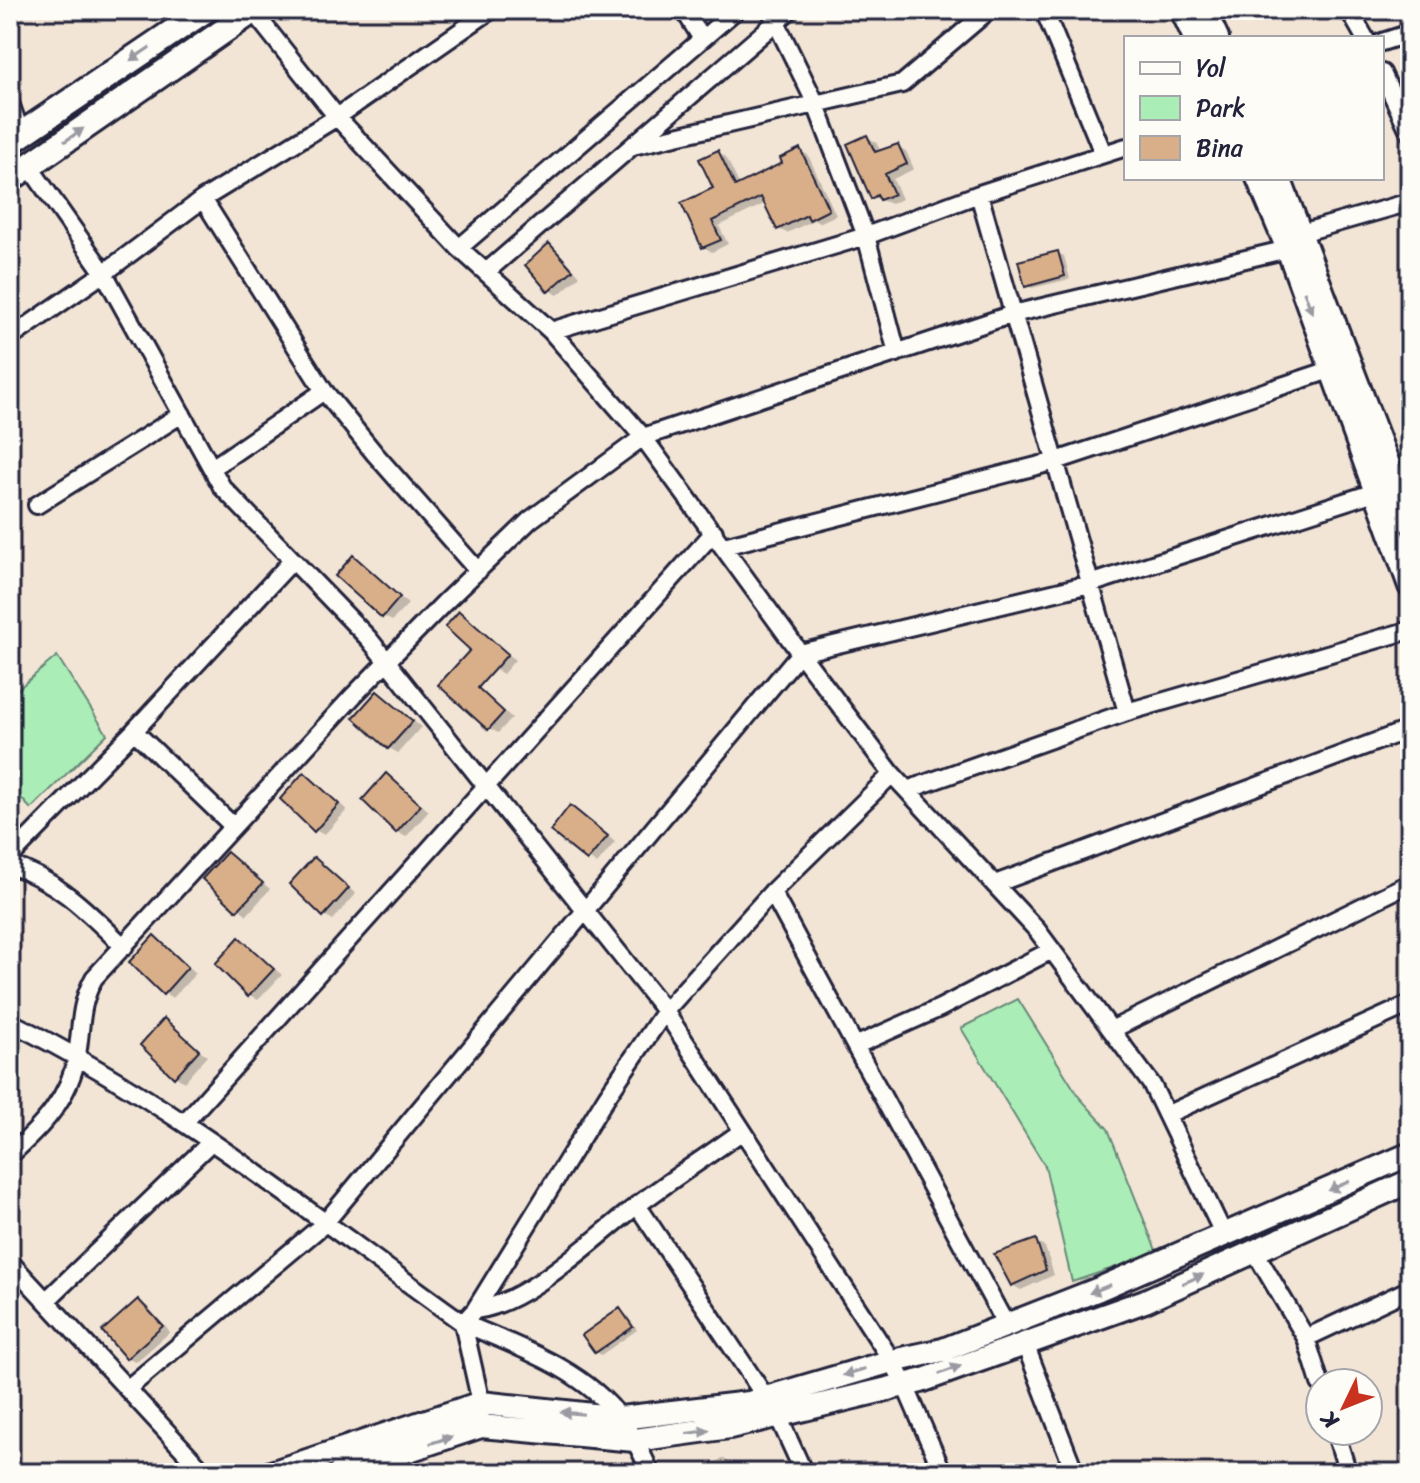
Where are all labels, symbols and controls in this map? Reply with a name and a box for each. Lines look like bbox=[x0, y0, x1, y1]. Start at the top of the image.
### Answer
legend bbox=[1124, 36, 1384, 180]
one-way arrow bbox=[129, 46, 151, 61]
text: Yol bbox=[1196, 47, 1227, 89]
text: Park bbox=[1196, 87, 1245, 129]
text: Bina bbox=[1196, 127, 1244, 169]
one-way arrow bbox=[64, 128, 85, 143]
one-way arrow bbox=[1302, 291, 1315, 315]
one-way arrow bbox=[1327, 1180, 1351, 1193]
one-way arrow bbox=[1181, 1272, 1205, 1286]
one-way arrow bbox=[1088, 1282, 1112, 1295]
one-way arrow bbox=[938, 1364, 962, 1376]
one-way arrow bbox=[842, 1366, 866, 1379]
north arrow bbox=[1304, 1367, 1384, 1447]
text: K bbox=[1310, 1401, 1349, 1439]
one-way arrow bbox=[559, 1406, 584, 1419]
one-way arrow bbox=[686, 1425, 711, 1438]
one-way arrow bbox=[429, 1433, 453, 1445]

